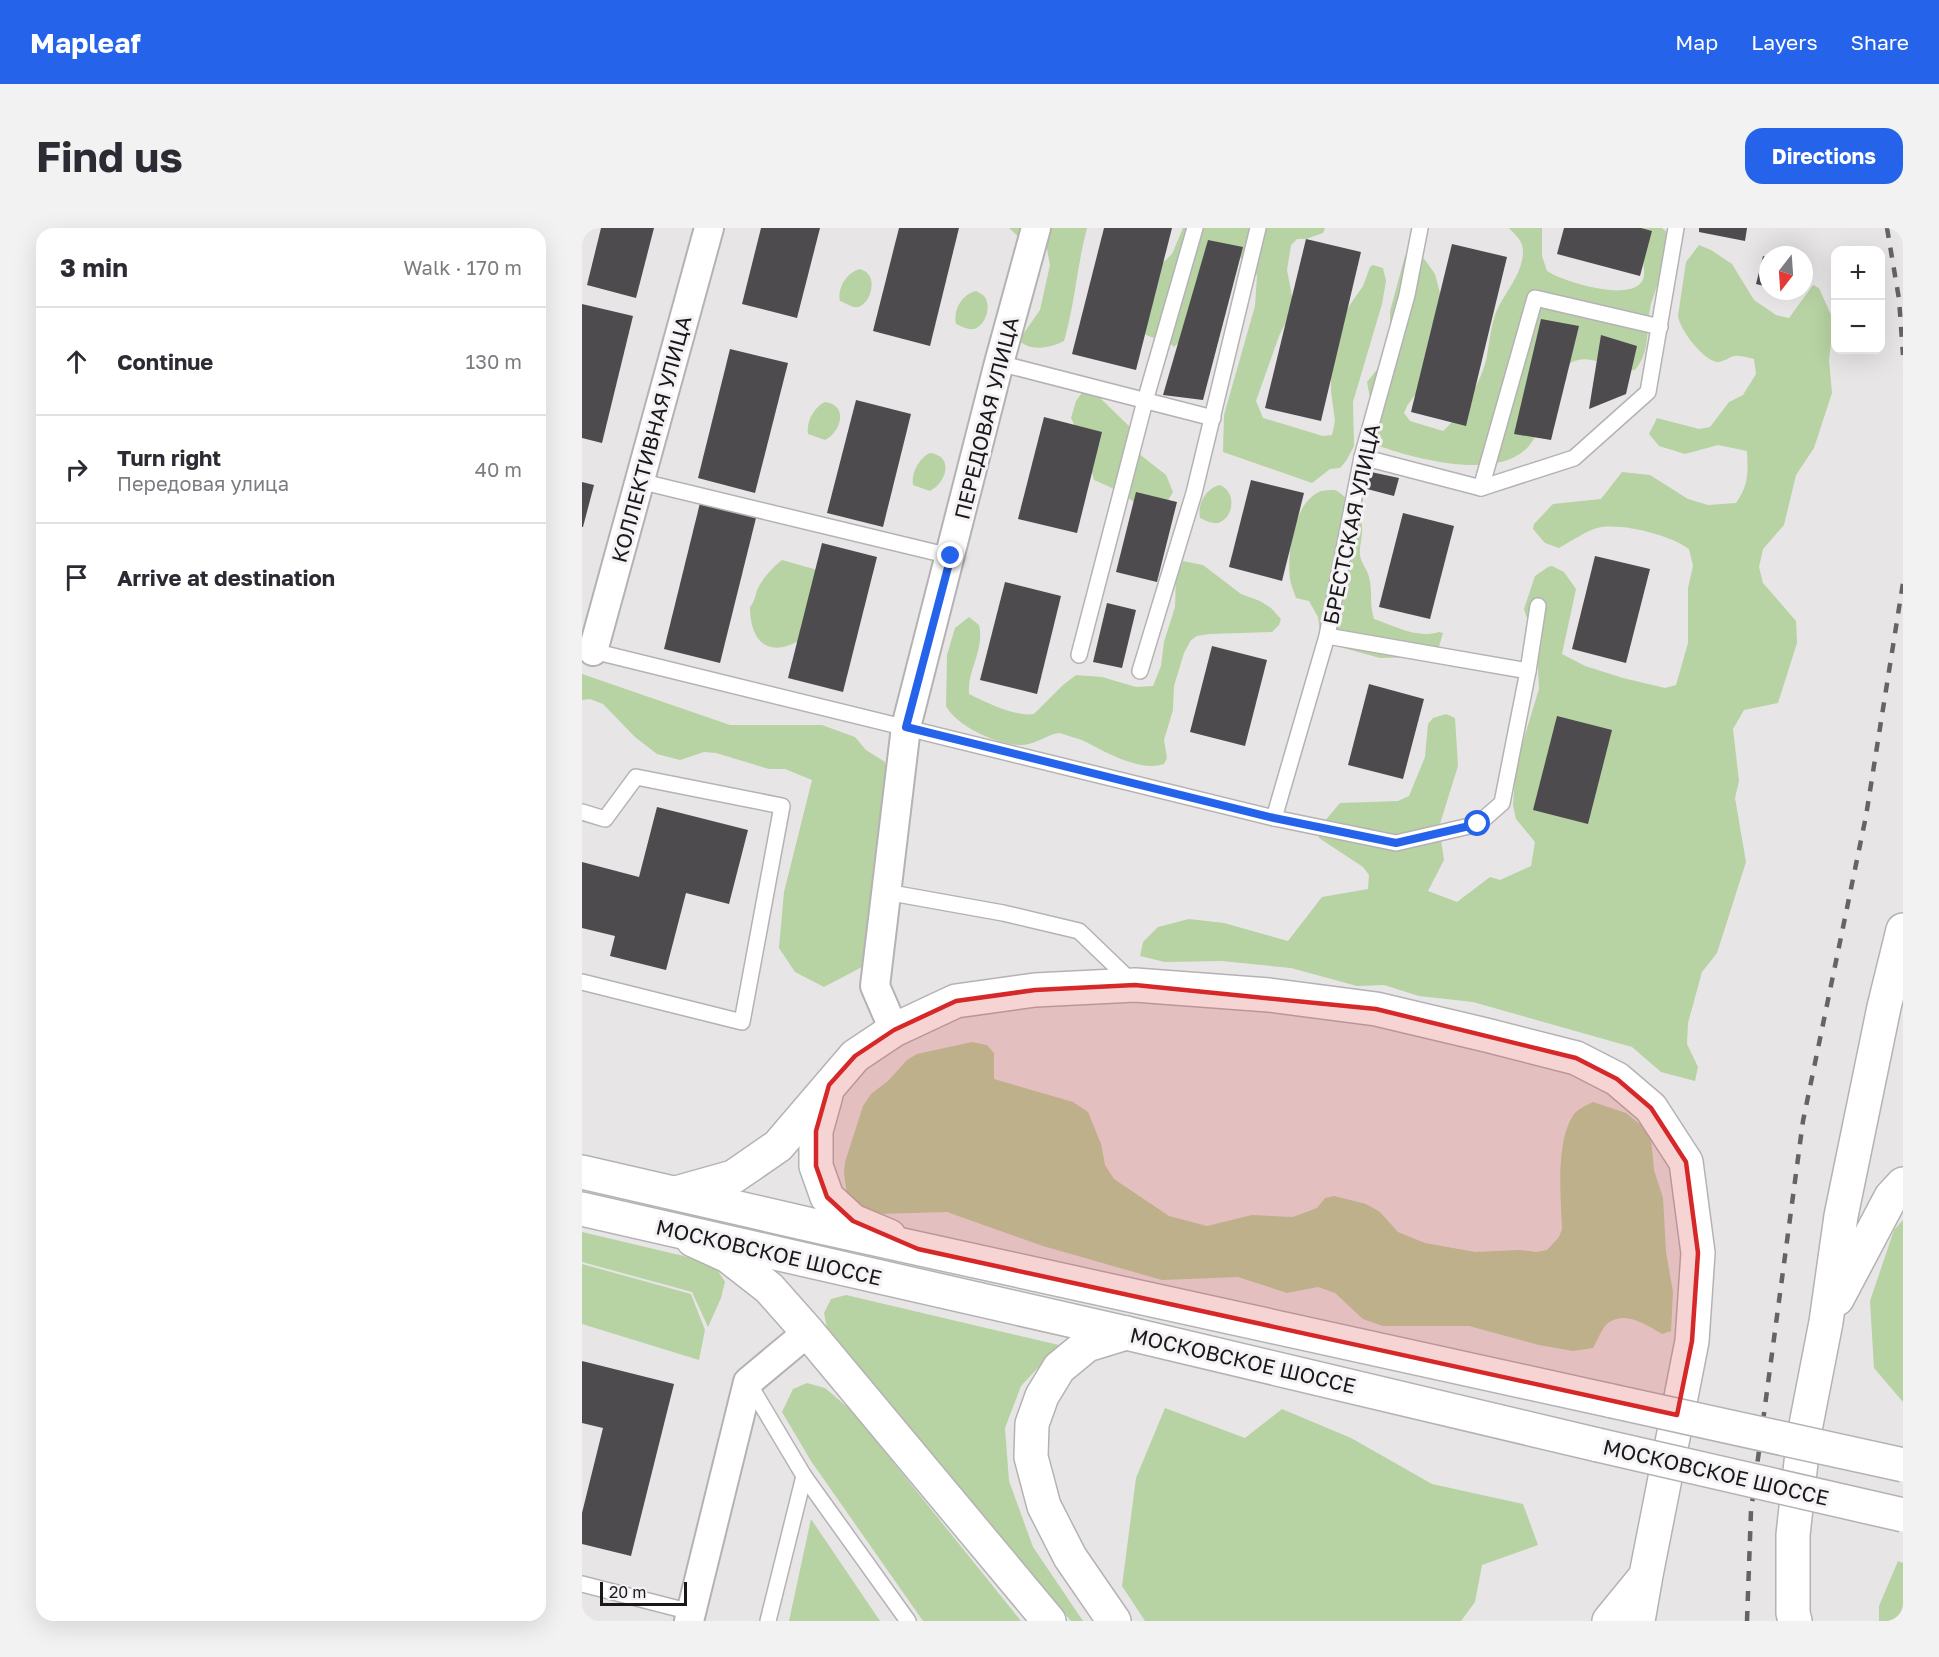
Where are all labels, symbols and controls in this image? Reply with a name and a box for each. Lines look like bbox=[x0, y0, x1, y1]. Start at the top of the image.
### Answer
text: Mapleaf bbox=[30, 26, 141, 59]
text: Map bbox=[1675, 29, 1718, 55]
text: Layers bbox=[1751, 29, 1818, 55]
text: Share bbox=[1851, 29, 1909, 55]
button: Directions bbox=[1745, 128, 1903, 184]
text: Find us bbox=[36, 131, 183, 181]
north arrow bbox=[1759, 246, 1813, 300]
map controls bbox=[1831, 246, 1885, 354]
button: + bbox=[1831, 246, 1885, 300]
text: 3 min bbox=[60, 252, 128, 283]
text: Walk · 170 m bbox=[403, 255, 522, 279]
button: − bbox=[1831, 300, 1885, 354]
street label: КОЛЛЕКТИВНАЯ УЛИЦА bbox=[605, 313, 697, 565]
street label: ПЕРЕДОВАЯ УЛИЦА bbox=[948, 314, 1024, 522]
icon: ahead bbox=[60, 345, 93, 378]
text: Continue bbox=[117, 348, 213, 375]
text: 130 m bbox=[466, 349, 522, 373]
street label: БРЕСТСКАЯ УЛИЦА bbox=[1317, 421, 1385, 627]
text: Turn right bbox=[117, 444, 221, 471]
icon: right bbox=[60, 453, 93, 486]
text: 40 m bbox=[475, 457, 522, 481]
text: Передовая улица bbox=[117, 471, 289, 495]
route end bbox=[937, 542, 963, 568]
icon: arrive bbox=[60, 561, 93, 594]
text: Arrive at destination bbox=[117, 564, 335, 591]
route start bbox=[1464, 810, 1490, 836]
street label: МОСКОВСКОЕ ШОССЕ bbox=[654, 1213, 884, 1291]
street label: МОСКОВСКОЕ ШОССЕ bbox=[1128, 1321, 1358, 1399]
street label: МОСКОВСКОЕ ШОССЕ bbox=[1601, 1433, 1831, 1511]
scale bar bbox=[600, 1579, 687, 1606]
text: 20 m bbox=[609, 1582, 646, 1602]

